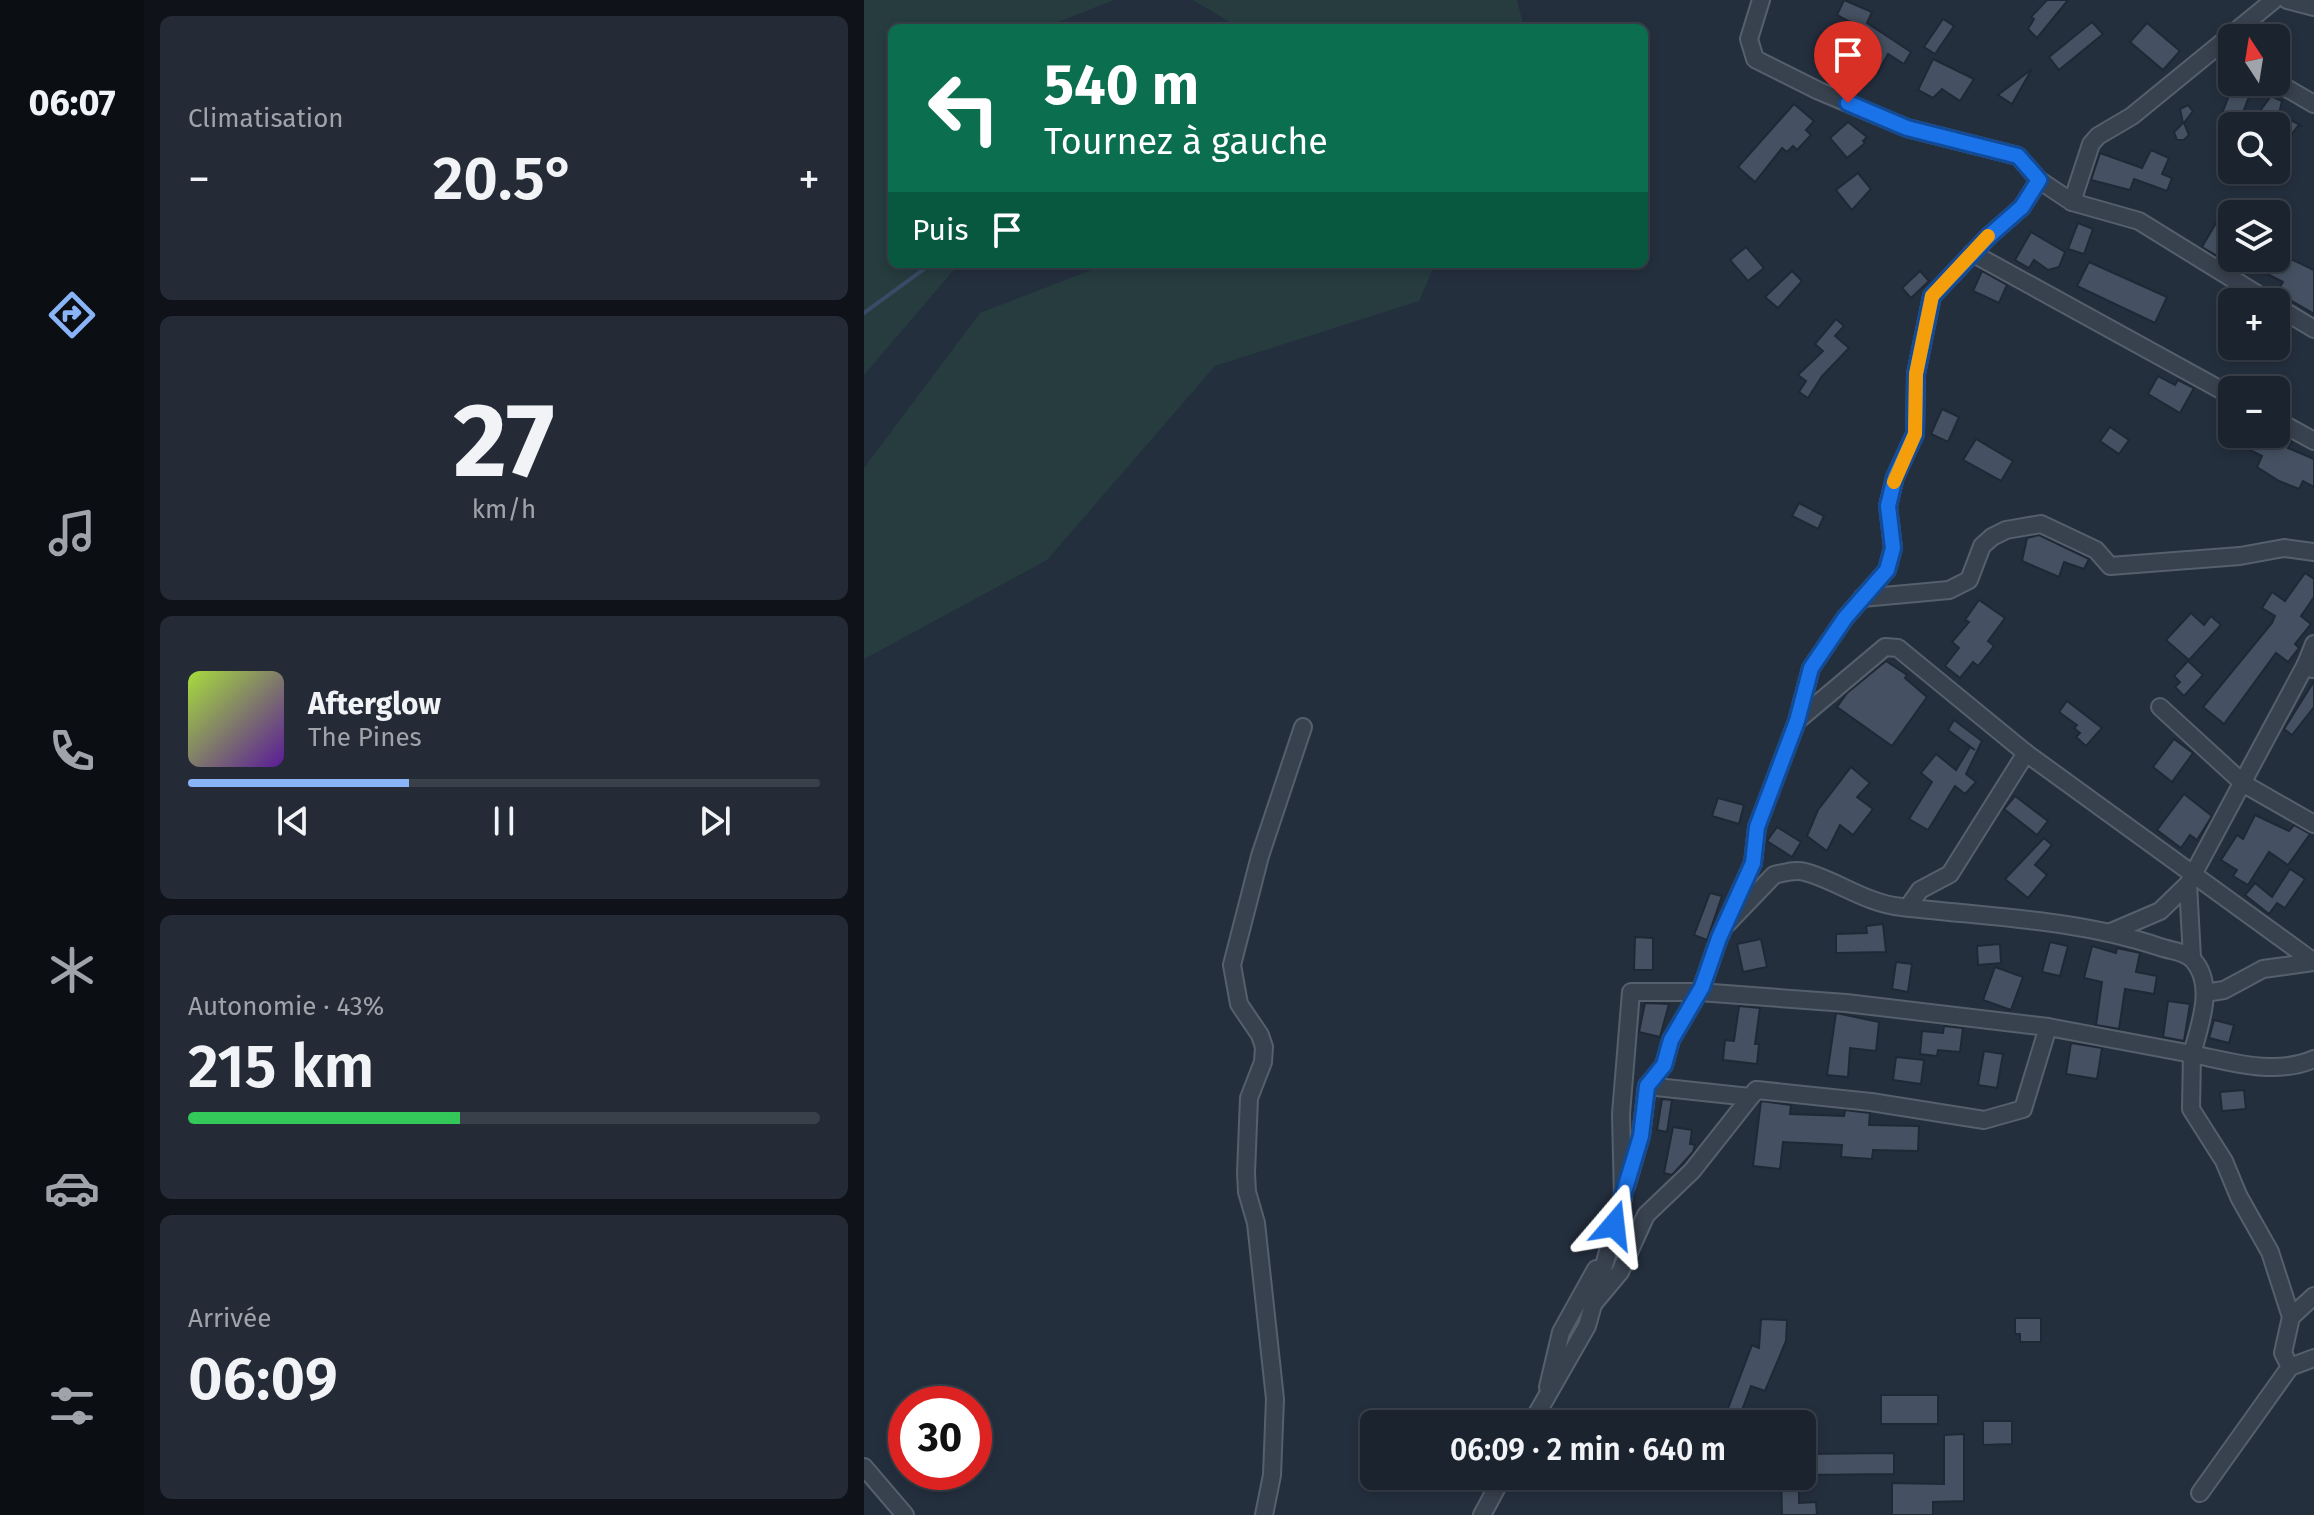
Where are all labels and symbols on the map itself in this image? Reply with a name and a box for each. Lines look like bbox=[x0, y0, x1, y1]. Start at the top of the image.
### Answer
pin bbox=[1814, 21, 1882, 103]
north arrow bbox=[2218, 24, 2290, 96]
position arrow bbox=[1572, 1183, 1656, 1267]
speed limit sign: 30 bbox=[888, 1386, 992, 1490]

